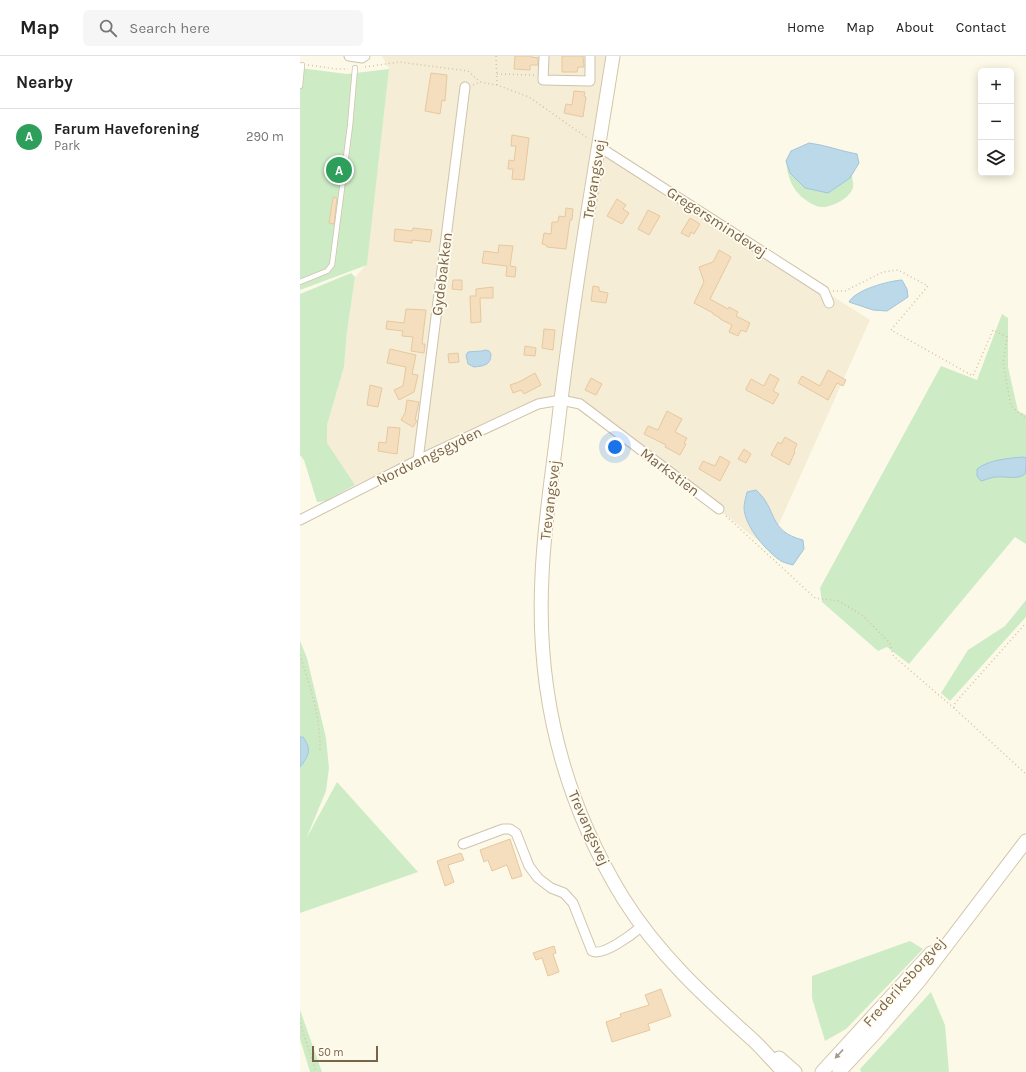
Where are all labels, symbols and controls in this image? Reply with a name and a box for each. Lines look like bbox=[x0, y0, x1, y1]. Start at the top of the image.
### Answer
search box bbox=[83, 10, 363, 46]
text: Map bbox=[20, 17, 59, 39]
icon: search bbox=[97, 17, 119, 39]
text: Search here bbox=[129, 19, 210, 37]
text: Home bbox=[787, 19, 824, 36]
text: Map bbox=[846, 19, 874, 36]
text: About bbox=[896, 19, 934, 36]
text: Contact bbox=[956, 19, 1006, 36]
map controls bbox=[978, 68, 1014, 176]
button: + bbox=[978, 68, 1014, 104]
text: Nearby bbox=[16, 72, 73, 92]
button: − bbox=[978, 104, 1014, 140]
text: Farum Haveforening bbox=[54, 120, 199, 138]
text: A bbox=[25, 129, 33, 144]
text: 290 m bbox=[246, 129, 284, 144]
text: Park bbox=[54, 138, 80, 153]
street label: Trevangsvej bbox=[579, 138, 609, 220]
button: layers bbox=[978, 140, 1014, 176]
pin: A bbox=[326, 155, 352, 185]
street label: Gregersmindevej bbox=[663, 183, 771, 261]
street label: Gydebakken bbox=[428, 231, 456, 317]
street label: Nordvangsgyden bbox=[373, 423, 485, 489]
your location bbox=[605, 437, 625, 457]
street label: Markstien bbox=[637, 444, 703, 500]
street label: Trevangsvej bbox=[536, 459, 564, 541]
street label: Trevangsvej bbox=[564, 787, 614, 869]
street label: Frederiksborgvej bbox=[859, 933, 949, 1031]
scale bar bbox=[312, 1044, 378, 1063]
text: 50 m bbox=[318, 1046, 344, 1059]
one-way arrow bbox=[835, 1049, 844, 1058]

